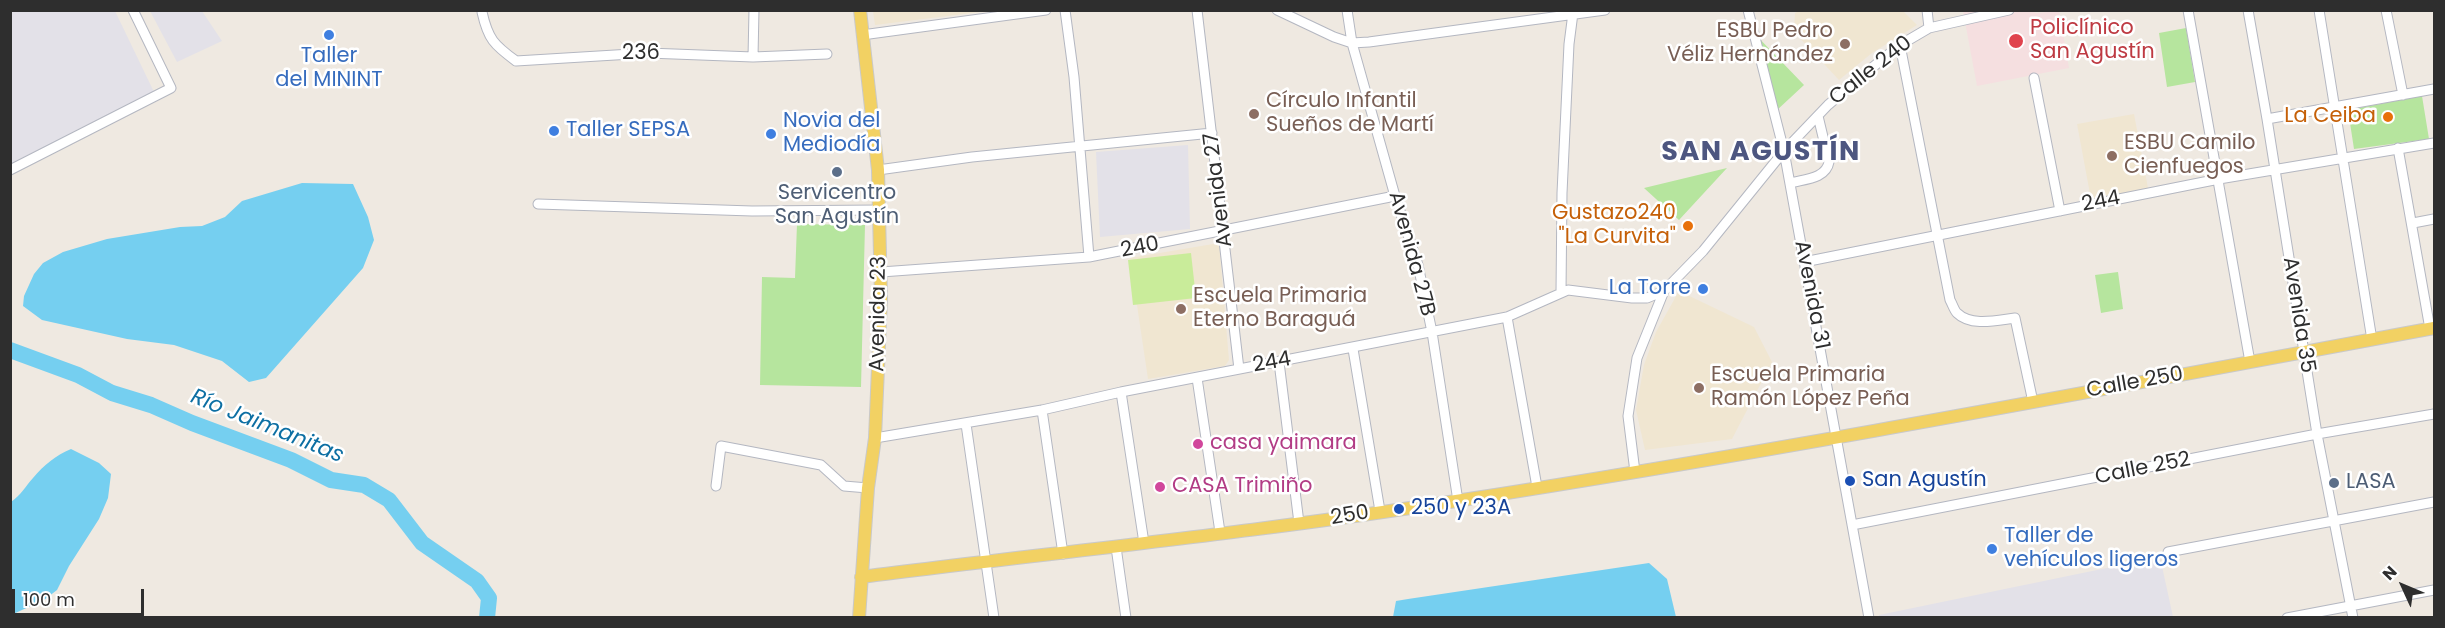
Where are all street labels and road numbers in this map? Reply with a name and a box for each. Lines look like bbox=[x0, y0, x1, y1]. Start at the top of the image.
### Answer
street label: Calle 240 bbox=[1825, 31, 1917, 111]
street label: 236 bbox=[622, 41, 660, 67]
street label: Avenida 27 bbox=[1199, 131, 1239, 249]
street label: 244 bbox=[2080, 186, 2122, 218]
street label: Avenida 27B bbox=[1382, 189, 1440, 319]
street label: 240 bbox=[1119, 232, 1161, 264]
street label: Avenida 31 bbox=[1788, 238, 1834, 352]
street label: Avenida 35 bbox=[2276, 255, 2320, 375]
street label: Avenida 23 bbox=[865, 256, 893, 372]
street label: 244 bbox=[1251, 347, 1293, 379]
street label: Calle 250 bbox=[2085, 362, 2185, 404]
street label: Calle 252 bbox=[2093, 447, 2193, 491]
street label: 250 bbox=[1329, 501, 1371, 531]

